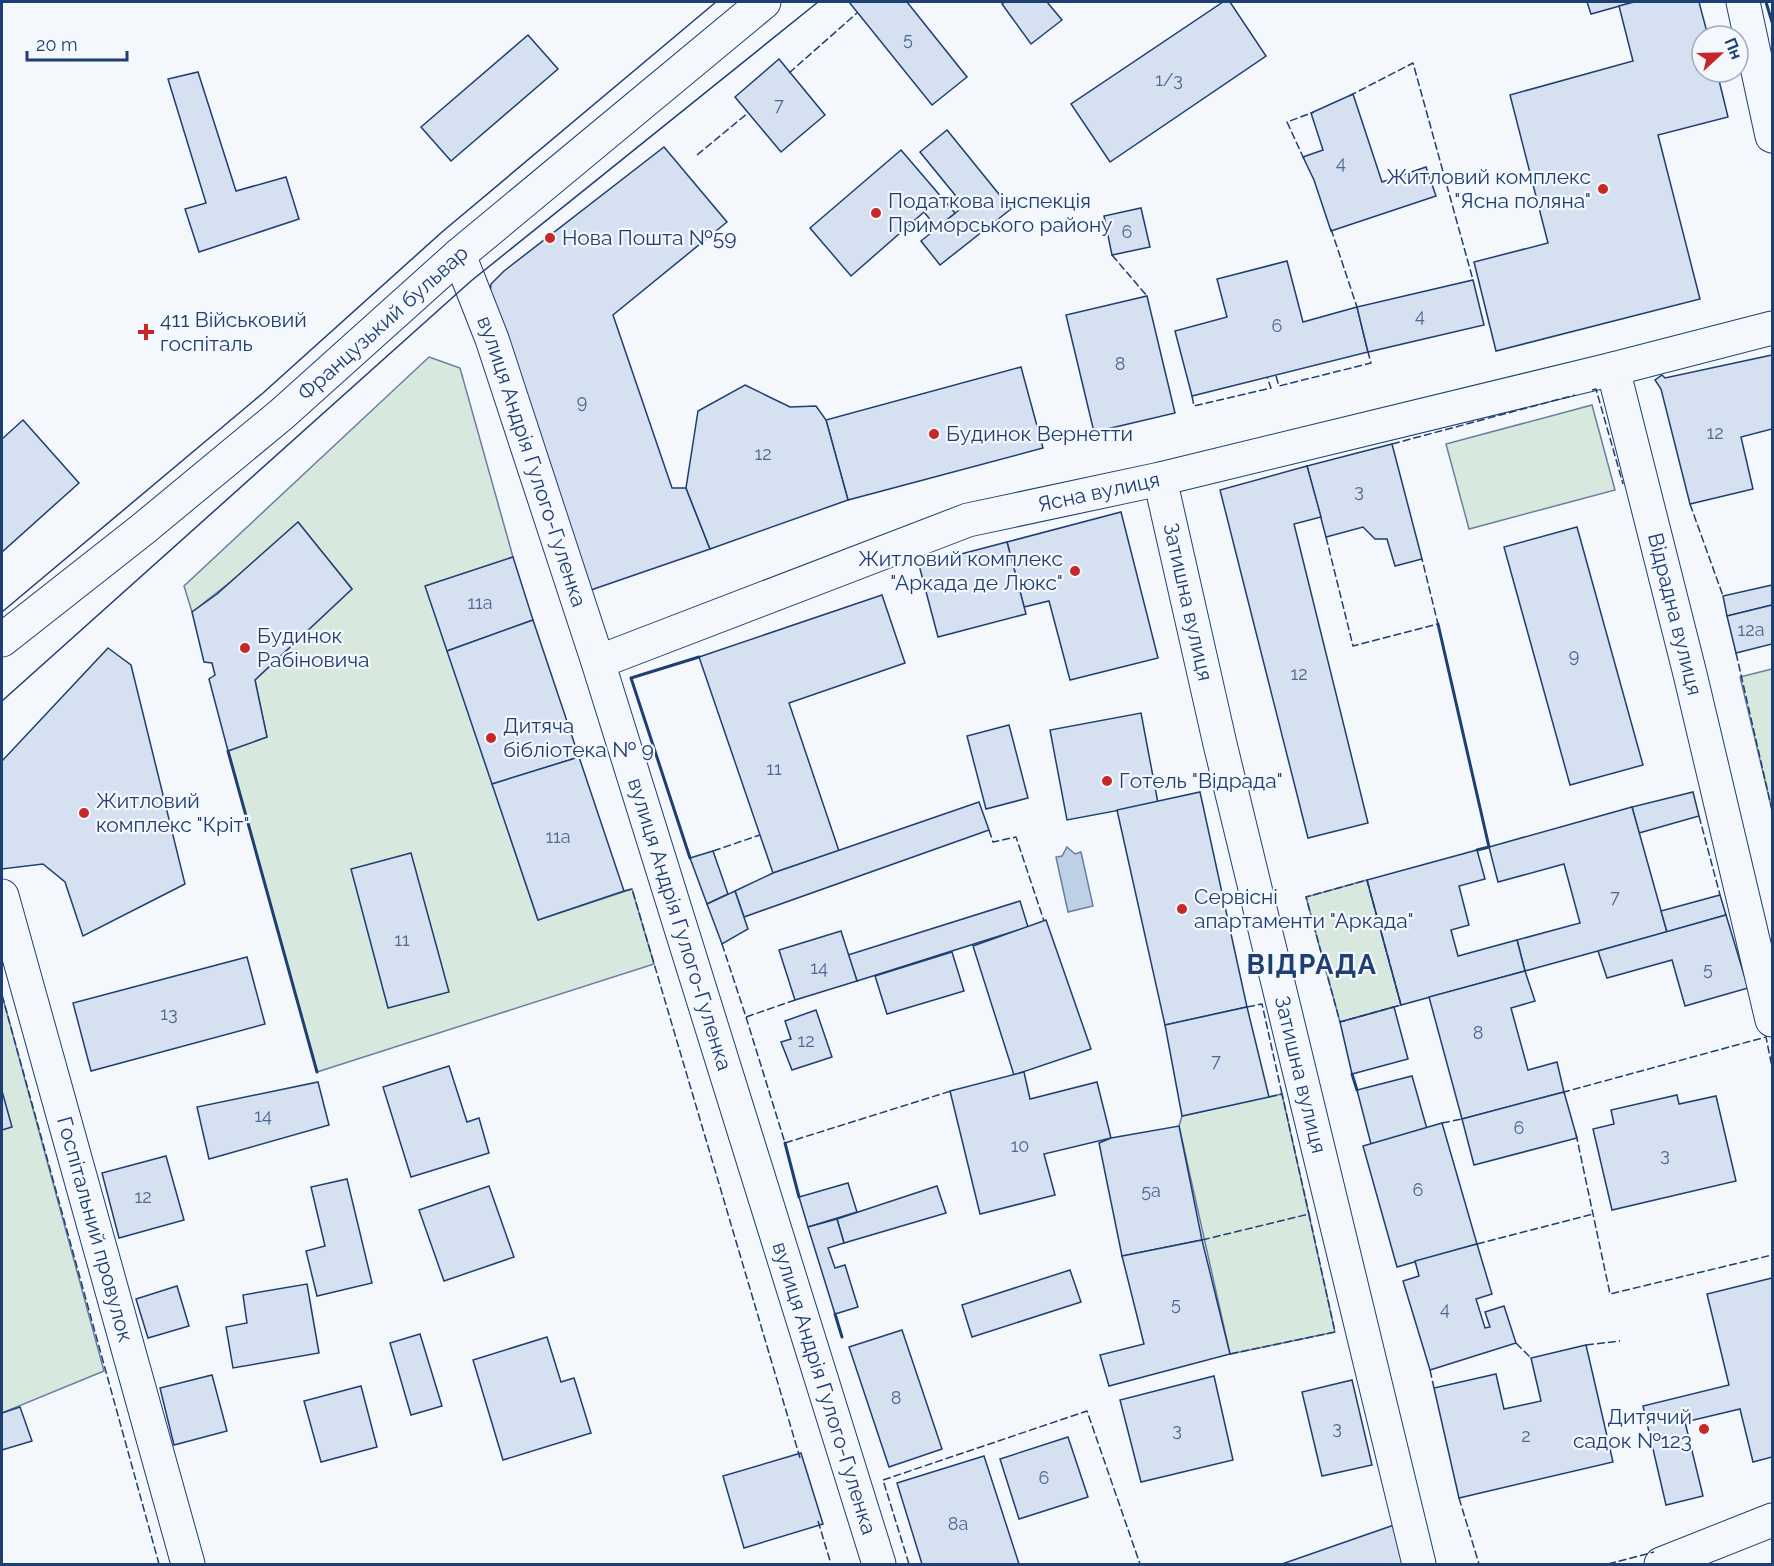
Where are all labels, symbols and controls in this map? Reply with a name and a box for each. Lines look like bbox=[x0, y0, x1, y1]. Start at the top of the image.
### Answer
scale bar bbox=[27, 24, 128, 62]
north arrow bbox=[1690, 24, 1750, 84]
house number: 5 bbox=[903, 28, 913, 49]
text: 20 m bbox=[36, 34, 78, 55]
text: Пн bbox=[1721, 35, 1746, 62]
house number: 1/3 bbox=[1155, 69, 1183, 90]
house number: 7 bbox=[774, 94, 784, 115]
house number: 4 bbox=[1336, 152, 1346, 173]
place label: Житловий комплекс "Ясна поляна" bbox=[1386, 164, 1591, 213]
marker: Житловий комплекс "Ясна поляна" bbox=[1596, 182, 1610, 196]
place label: Податкова інспекція Приморського району bbox=[888, 188, 1112, 237]
marker: Податкова інспекція Приморського району bbox=[869, 206, 883, 220]
house number: 6 bbox=[1122, 221, 1133, 242]
place label: Нова Пошта №59 bbox=[562, 225, 737, 250]
marker: Нова Пошта №59 bbox=[543, 231, 557, 245]
street label: Французький бульвар bbox=[293, 240, 473, 405]
house number: 4 bbox=[1415, 305, 1425, 326]
place label: 411 Військовий госпіталь bbox=[160, 307, 307, 356]
street label: вулиця Андрія Гулого-Гуленка bbox=[472, 312, 592, 610]
house number: 6 bbox=[1272, 315, 1283, 336]
marker: 411 Військовий госпіталь bbox=[137, 323, 155, 341]
house number: 8 bbox=[1115, 353, 1125, 374]
house number: 9 bbox=[577, 391, 587, 412]
place label: Будинок Вернетти bbox=[946, 421, 1133, 446]
house number: 12 bbox=[1706, 422, 1724, 443]
marker: Будинок Вернетти bbox=[927, 427, 941, 441]
house number: 12 bbox=[754, 443, 772, 464]
street label: Ясна вулиця bbox=[1035, 466, 1162, 517]
house number: 3 bbox=[1354, 480, 1364, 501]
street label: Затишна вулиця bbox=[1158, 520, 1218, 683]
street label: Відрадна вулиця bbox=[1643, 530, 1708, 698]
place label: Житловий комплекс "Аркада де Люкс" bbox=[858, 546, 1063, 595]
marker: Житловий комплекс "Аркада де Люкс" bbox=[1068, 564, 1082, 578]
house number: 11а bbox=[467, 592, 493, 613]
house number: 12а bbox=[1738, 619, 1764, 640]
place label: Будинок Рабіновича bbox=[257, 623, 369, 672]
marker: Будинок Рабіновича bbox=[238, 641, 252, 655]
house number: 9 bbox=[1569, 645, 1579, 666]
house number: 12 bbox=[1290, 663, 1308, 684]
place label: Дитяча бібліотека № 9 bbox=[503, 713, 654, 762]
marker: Дитяча бібліотека № 9 bbox=[484, 731, 498, 745]
house number: 11 bbox=[766, 758, 782, 779]
place label: Готель "Відрада" bbox=[1119, 768, 1283, 793]
marker: Готель "Відрада" bbox=[1100, 774, 1114, 788]
street label: вулиця Андрія Гулого-Гуленка bbox=[623, 775, 738, 1074]
place label: Житловий комплекс "Кріт" bbox=[96, 788, 250, 837]
marker: Житловий комплекс "Кріт" bbox=[77, 806, 91, 820]
house number: 11а bbox=[545, 826, 571, 847]
place label: Сервісні апартаменти "Аркада" bbox=[1194, 884, 1414, 933]
house number: 7 bbox=[1610, 886, 1620, 907]
marker: Сервісні апартаменти "Аркада" bbox=[1175, 902, 1189, 916]
house number: 11 bbox=[394, 929, 410, 950]
district label: ВІДРАДА bbox=[1247, 949, 1377, 980]
house number: 14 bbox=[810, 957, 828, 978]
house number: 5 bbox=[1703, 958, 1713, 979]
street label: Затишна вулиця bbox=[1270, 993, 1332, 1156]
house number: 13 bbox=[160, 1003, 178, 1024]
house number: 8 bbox=[1473, 1022, 1483, 1043]
house number: 12 bbox=[797, 1030, 815, 1051]
house number: 7 bbox=[1211, 1050, 1221, 1071]
house number: 14 bbox=[254, 1105, 272, 1126]
street label: Госпітальний провулок bbox=[52, 1114, 139, 1345]
house number: 6 bbox=[1514, 1117, 1525, 1138]
house number: 10 bbox=[1011, 1135, 1029, 1156]
house number: 3 bbox=[1660, 1144, 1670, 1165]
house number: 6 bbox=[1413, 1179, 1424, 1200]
house number: 5а bbox=[1141, 1180, 1161, 1201]
house number: 12 bbox=[134, 1186, 152, 1207]
street label: вулиця Андрія Гулого-Гуленка bbox=[767, 1239, 882, 1538]
house number: 5 bbox=[1171, 1293, 1181, 1314]
house number: 4 bbox=[1440, 1298, 1450, 1319]
house number: 8 bbox=[891, 1387, 901, 1408]
place label: Дитячий садок №123 bbox=[1573, 1404, 1692, 1453]
house number: 3 bbox=[1332, 1417, 1342, 1438]
house number: 3 bbox=[1172, 1419, 1182, 1440]
marker: Дитячий садок №123 bbox=[1697, 1422, 1711, 1436]
house number: 2 bbox=[1521, 1425, 1531, 1446]
house number: 6 bbox=[1039, 1467, 1050, 1488]
house number: 8а bbox=[948, 1513, 968, 1534]

